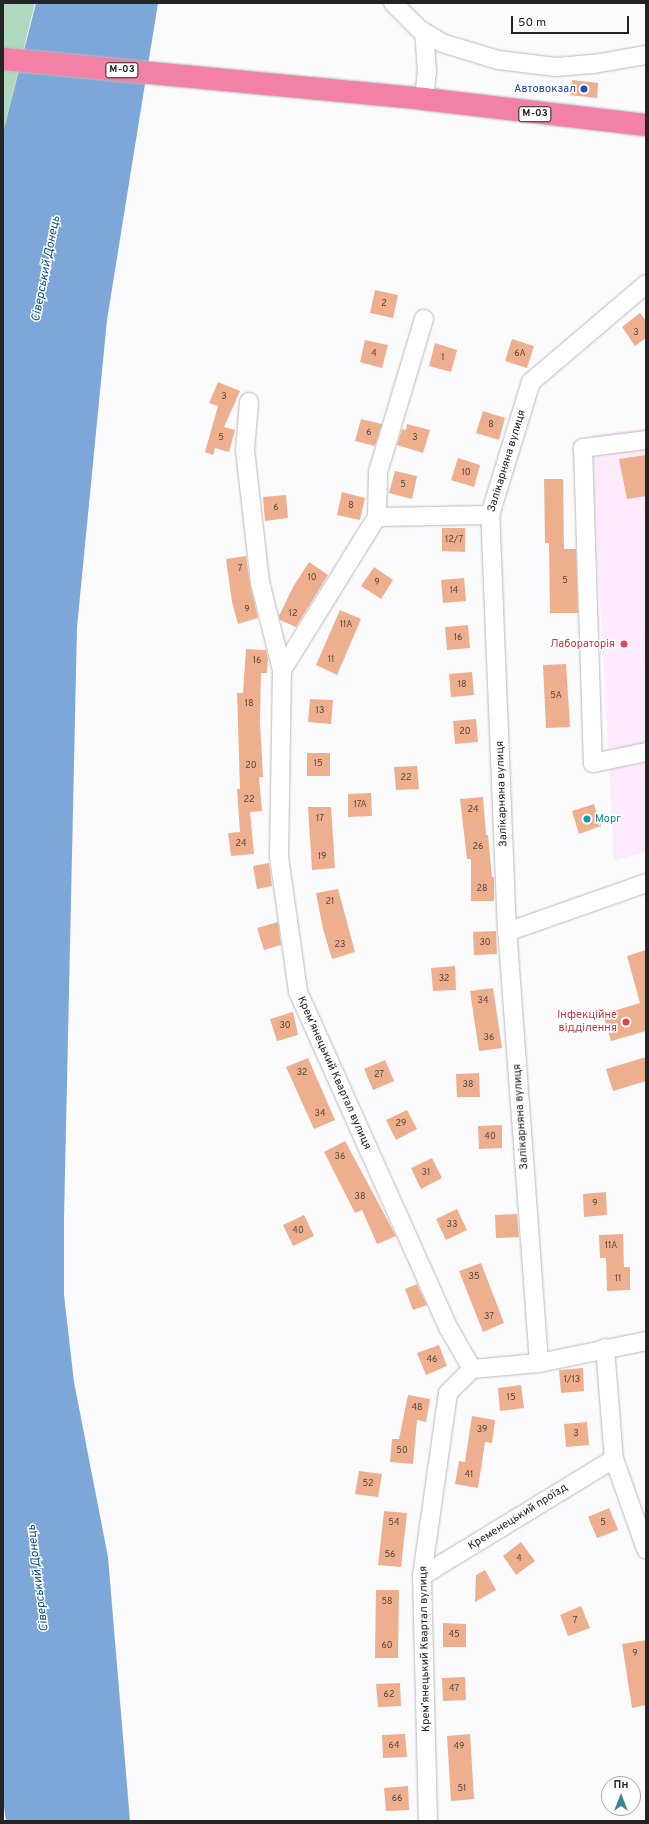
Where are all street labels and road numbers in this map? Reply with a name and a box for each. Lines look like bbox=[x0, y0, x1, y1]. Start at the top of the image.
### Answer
road number: М-03 bbox=[105, 62, 139, 78]
road number: М-03 bbox=[518, 106, 552, 122]
street label: Залікарняна вулиця bbox=[485, 408, 529, 514]
street label: Залікарняна вулиця bbox=[494, 741, 510, 847]
street label: Крем’янецький Квартал вулиця bbox=[294, 994, 374, 1152]
street label: Залікарняна вулиця bbox=[511, 1064, 531, 1170]
street label: Кременецький проїзд bbox=[466, 1481, 570, 1553]
street label: Крем’янецький Квартал вулиця bbox=[417, 1566, 433, 1732]

